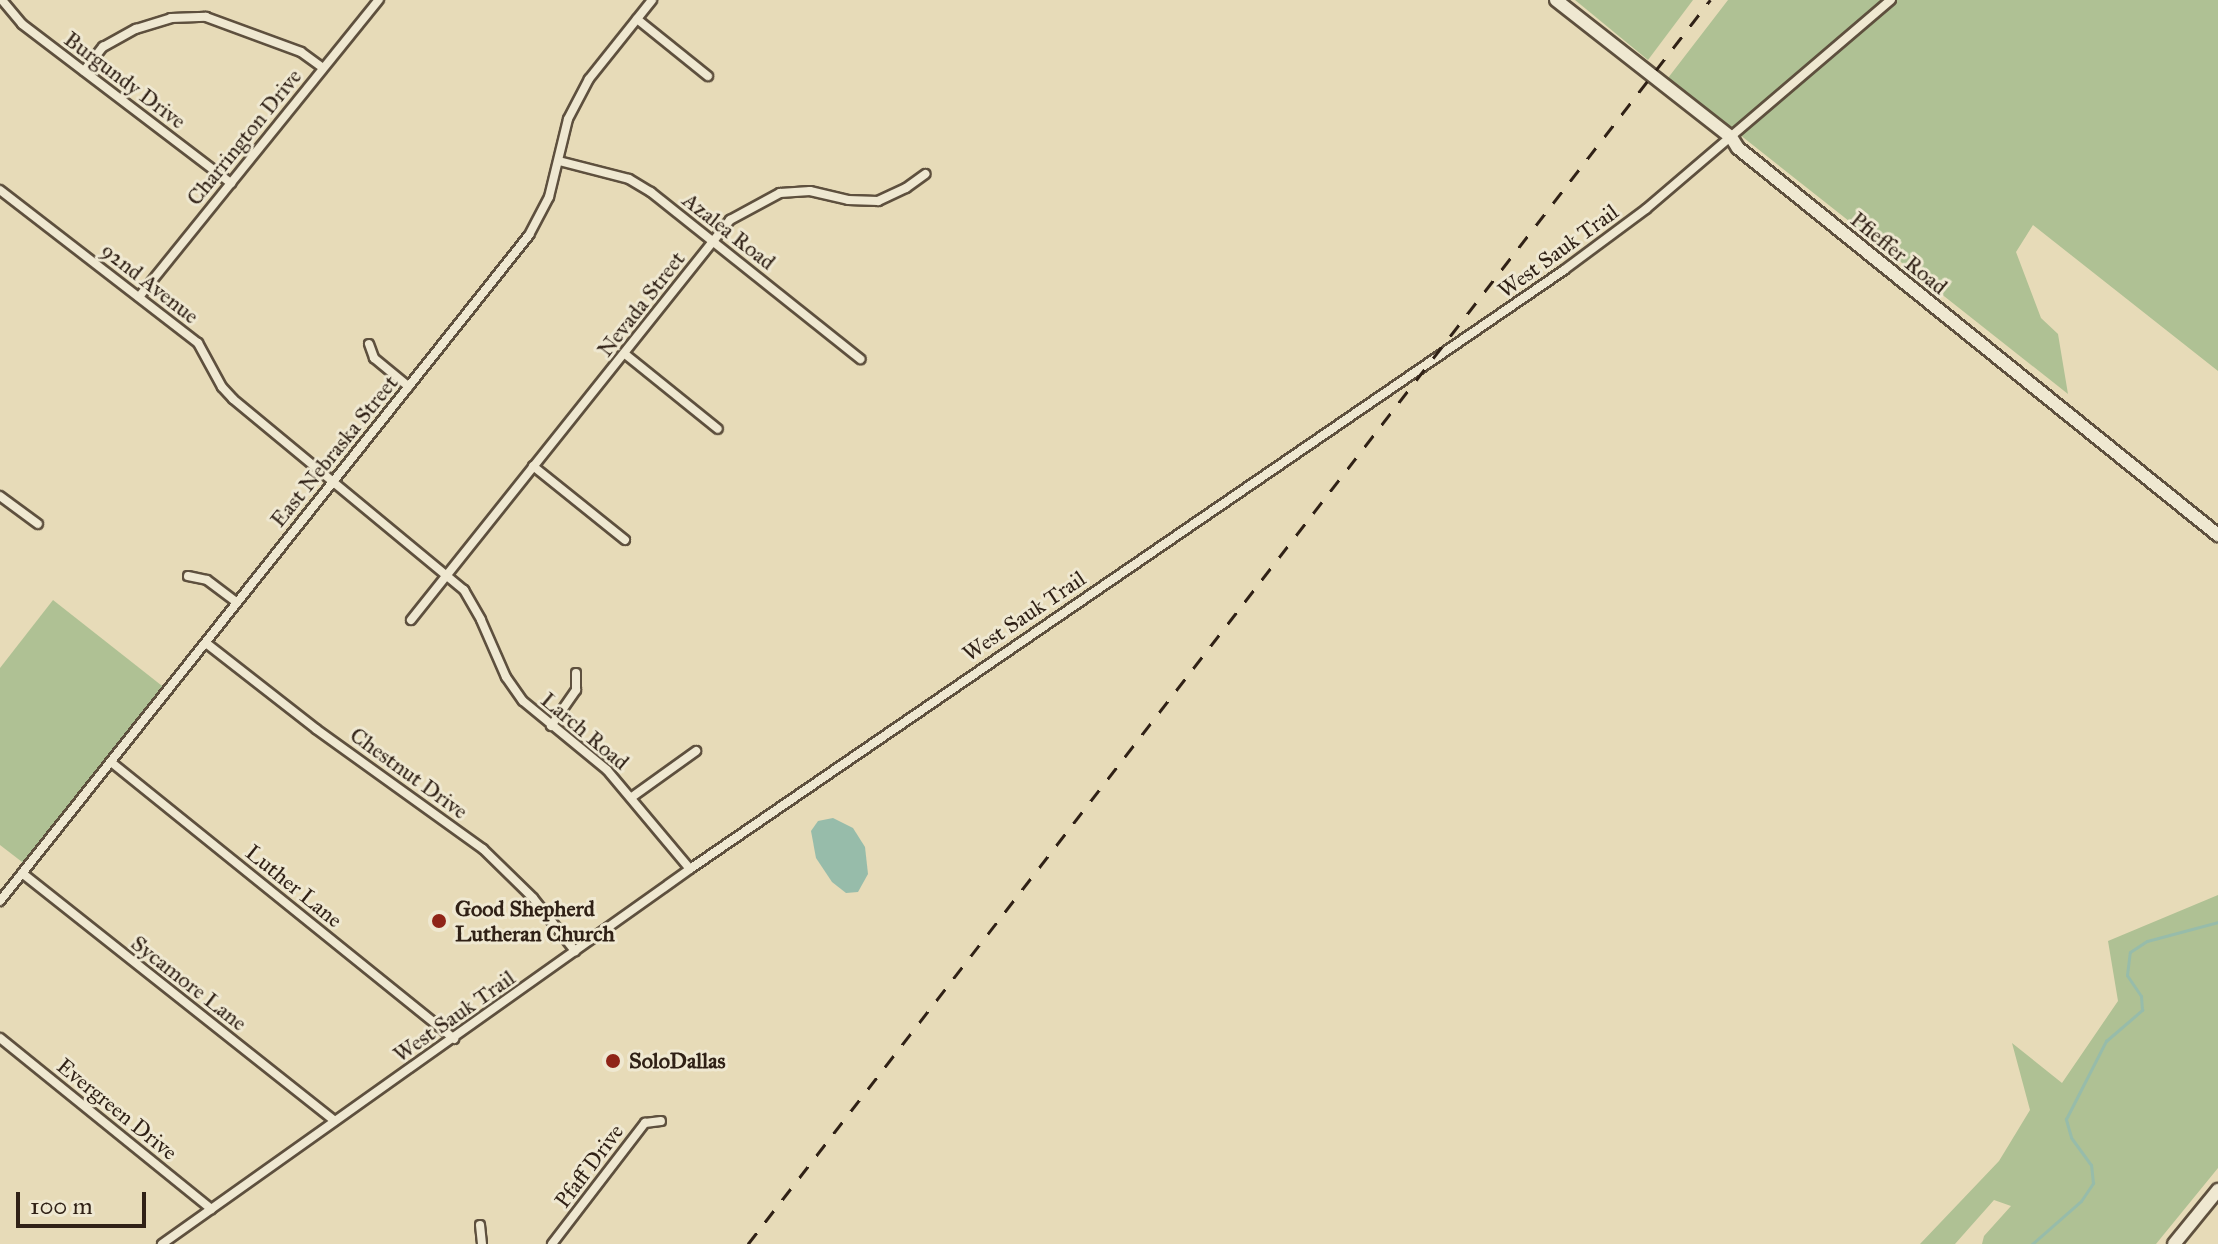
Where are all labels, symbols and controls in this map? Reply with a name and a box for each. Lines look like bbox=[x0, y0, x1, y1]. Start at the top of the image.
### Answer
street label: Burgundy Drive bbox=[59, 26, 191, 134]
street label: Charrington Drive bbox=[181, 64, 307, 210]
street label: Azalea Road bbox=[677, 187, 781, 275]
street label: West Sauk Trail bbox=[1493, 198, 1623, 304]
street label: Pfieffer Road bbox=[1845, 206, 1953, 300]
street label: 92nd Avenue bbox=[96, 237, 204, 329]
street label: Nevada Street bbox=[592, 246, 690, 362]
street label: East Nebraska Street bbox=[265, 370, 403, 532]
street label: West Sauk Trail bbox=[958, 565, 1090, 667]
street label: Larch Road bbox=[536, 687, 634, 775]
street label: Chestnut Drive bbox=[345, 721, 473, 825]
street label: Luther Lane bbox=[240, 839, 348, 933]
place label: Good Shepherd Lutheran Church bbox=[455, 895, 615, 946]
marker: Good Shepherd Lutheran Church bbox=[430, 912, 448, 930]
street label: Sycamore Lane bbox=[126, 930, 252, 1036]
street label: West Sauk Trail bbox=[388, 964, 520, 1068]
place label: SoloDallas bbox=[629, 1048, 725, 1074]
street label: Evergreen Drive bbox=[52, 1052, 182, 1166]
marker: SoloDallas bbox=[604, 1052, 622, 1070]
street label: Pfaff Drive bbox=[549, 1119, 629, 1213]
scale bar bbox=[20, 1176, 150, 1226]
text: 100 m bbox=[30, 1191, 93, 1221]

